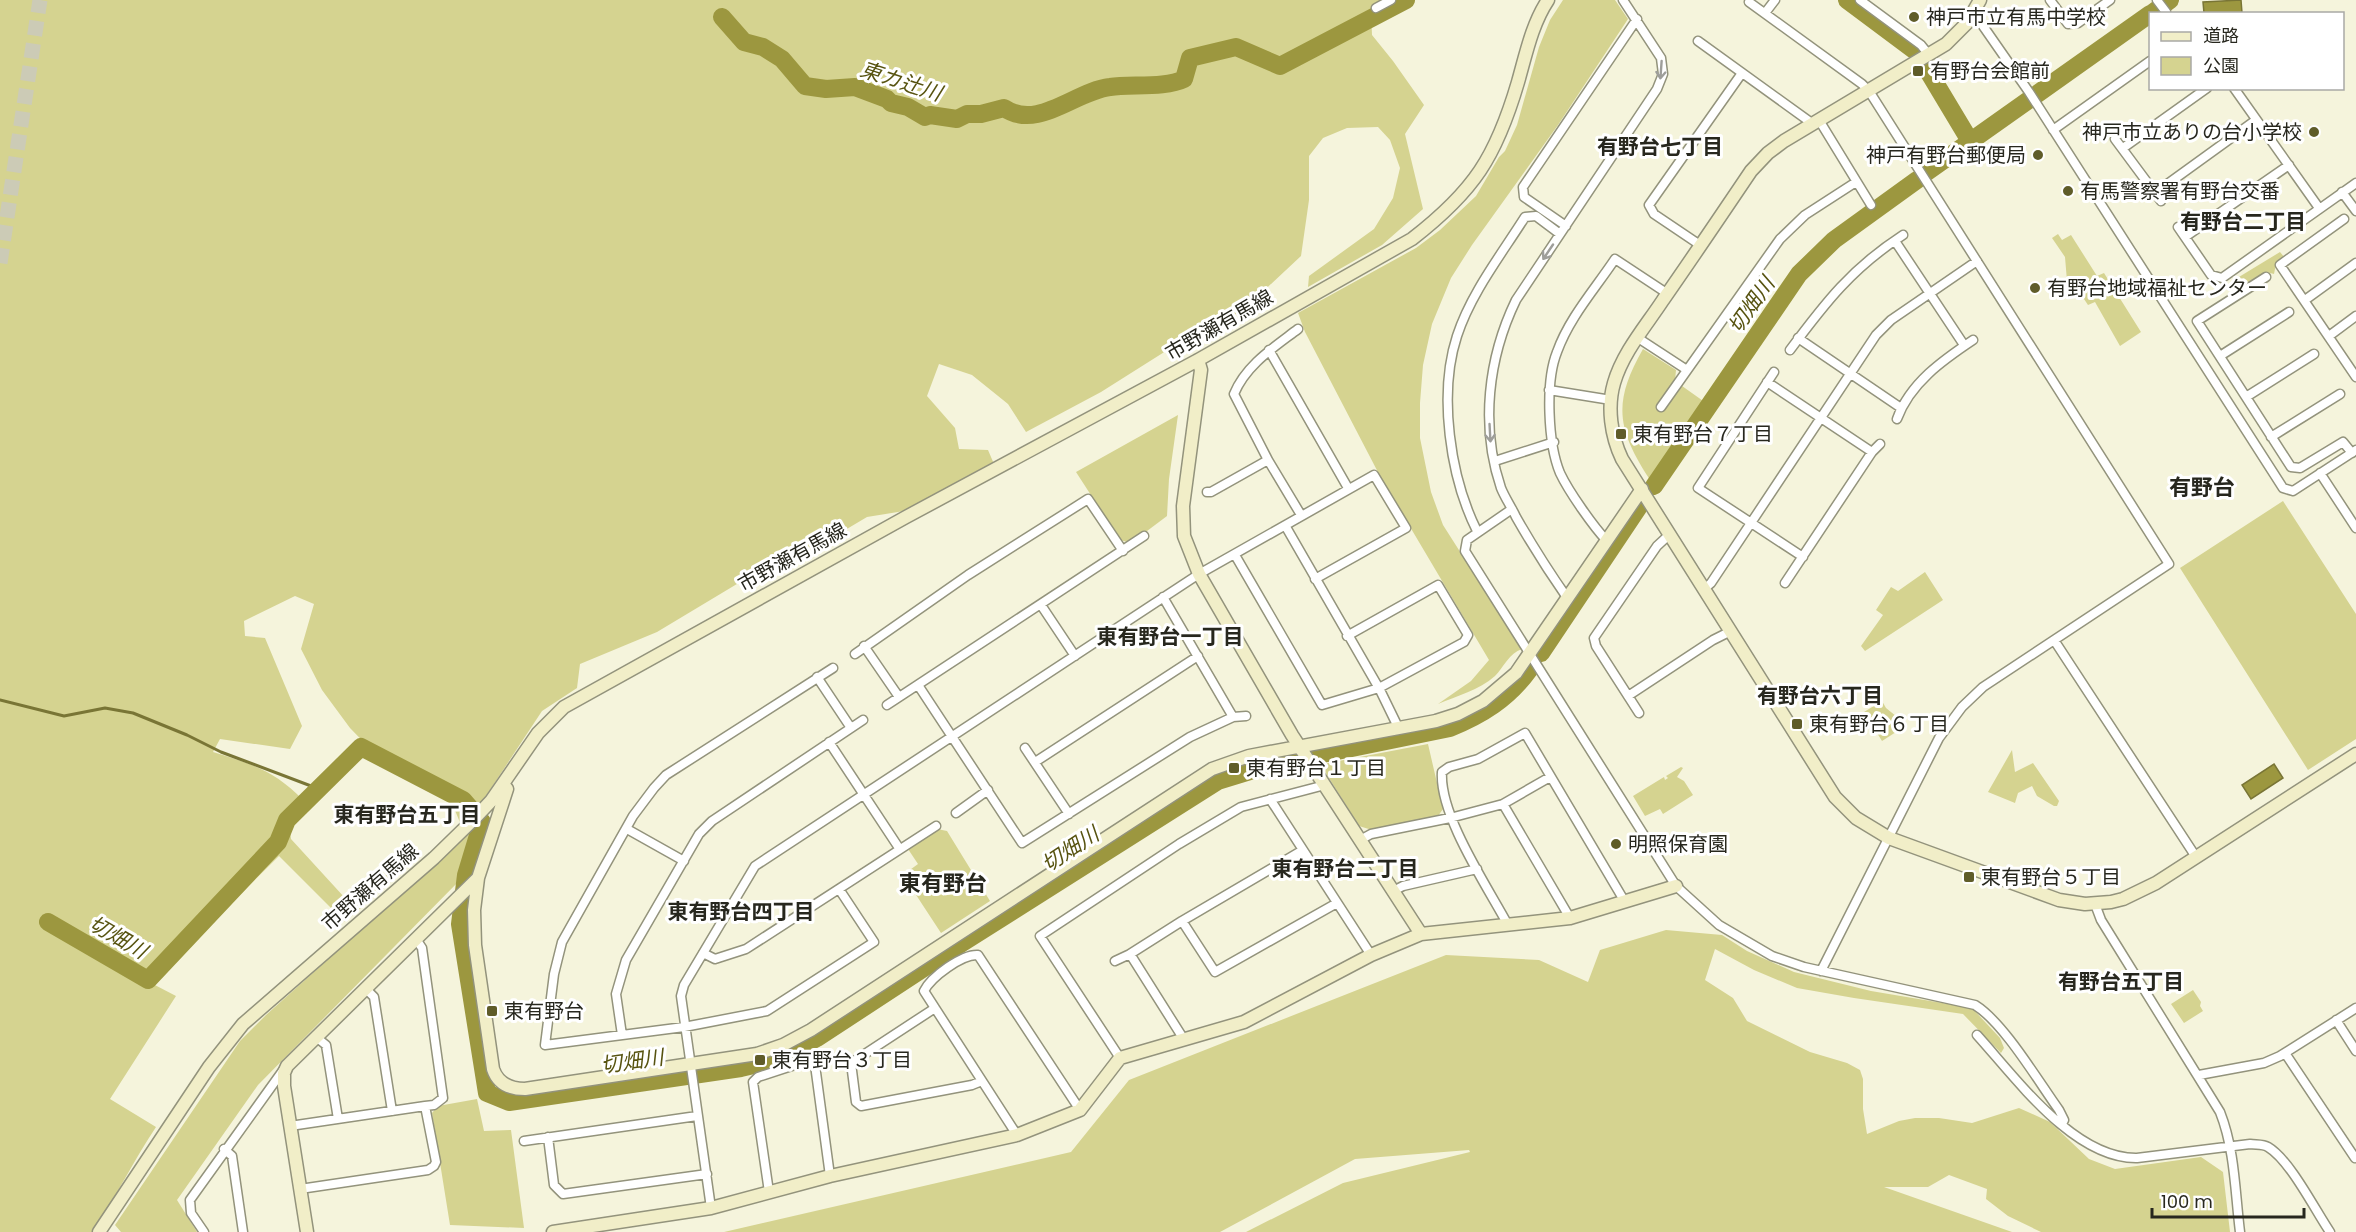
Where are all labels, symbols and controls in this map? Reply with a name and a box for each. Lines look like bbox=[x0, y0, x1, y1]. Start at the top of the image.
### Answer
place label: 神戸市立有馬中学校 bbox=[1926, 3, 2106, 31]
marker: 神戸市立有馬中学校 bbox=[1907, 10, 1921, 24]
legend bbox=[2149, 12, 2344, 90]
text: 道路 bbox=[2203, 23, 2239, 48]
text: 公園 bbox=[2203, 53, 2239, 78]
water label: 東カ辻川 bbox=[857, 54, 947, 108]
place label: 有野台会館前 bbox=[1930, 57, 2050, 85]
one-way arrow bbox=[1655, 60, 1666, 80]
marker: 有野台会館前 bbox=[1911, 64, 1925, 78]
place label: 神戸市立ありの台小学校 bbox=[2082, 118, 2302, 146]
marker: 神戸市立ありの台小学校 bbox=[2307, 125, 2321, 139]
district label: 有野台七丁目 bbox=[1597, 132, 1723, 161]
place label: 神戸有野台郵便局 bbox=[1866, 141, 2026, 169]
marker: 神戸有野台郵便局 bbox=[2031, 148, 2045, 162]
place label: 有馬警察署有野台交番 bbox=[2080, 177, 2280, 205]
marker: 有馬警察署有野台交番 bbox=[2061, 184, 2075, 198]
district label: 有野台二丁目 bbox=[2180, 207, 2306, 236]
one-way arrow bbox=[1542, 244, 1554, 260]
water label: 切畑川 bbox=[1721, 269, 1782, 339]
place label: 有野台地域福祉センター bbox=[2047, 274, 2267, 302]
marker: 有野台地域福祉センター bbox=[2028, 281, 2042, 295]
street label: 市野瀬有馬線 bbox=[1160, 283, 1278, 367]
place label: 東有野台７丁目 bbox=[1633, 420, 1773, 448]
one-way arrow bbox=[1485, 423, 1496, 442]
marker: 東有野台７丁目 bbox=[1614, 427, 1628, 441]
district label: 有野台 bbox=[2169, 472, 2235, 503]
street label: 市野瀬有馬線 bbox=[733, 516, 851, 598]
district label: 東有野台一丁目 bbox=[1097, 622, 1244, 651]
district label: 有野台六丁目 bbox=[1757, 681, 1883, 710]
place label: 東有野台６丁目 bbox=[1809, 710, 1949, 738]
marker: 東有野台６丁目 bbox=[1790, 717, 1804, 731]
place label: 東有野台１丁目 bbox=[1246, 754, 1386, 782]
marker: 東有野台１丁目 bbox=[1227, 761, 1241, 775]
district label: 東有野台五丁目 bbox=[334, 800, 481, 829]
water label: 切畑川 bbox=[1036, 819, 1106, 878]
place label: 明照保育園 bbox=[1628, 830, 1728, 858]
street label: 市野瀬有馬線 bbox=[316, 837, 424, 937]
marker: 明照保育園 bbox=[1609, 837, 1623, 851]
district label: 東有野台二丁目 bbox=[1272, 854, 1419, 883]
place label: 東有野台５丁目 bbox=[1981, 863, 2121, 891]
district label: 東有野台 bbox=[899, 868, 987, 899]
marker: 東有野台５丁目 bbox=[1962, 870, 1976, 884]
district label: 東有野台四丁目 bbox=[668, 897, 815, 926]
water label: 切畑川 bbox=[83, 909, 154, 966]
district label: 有野台五丁目 bbox=[2058, 967, 2184, 996]
place label: 東有野台 bbox=[504, 997, 584, 1025]
marker: 東有野台 bbox=[485, 1004, 499, 1018]
water label: 切畑川 bbox=[599, 1042, 667, 1080]
place label: 東有野台３丁目 bbox=[772, 1046, 912, 1074]
marker: 東有野台３丁目 bbox=[753, 1053, 767, 1067]
scale bar bbox=[2152, 1181, 2304, 1219]
text: 100 m bbox=[2161, 1189, 2213, 1214]

